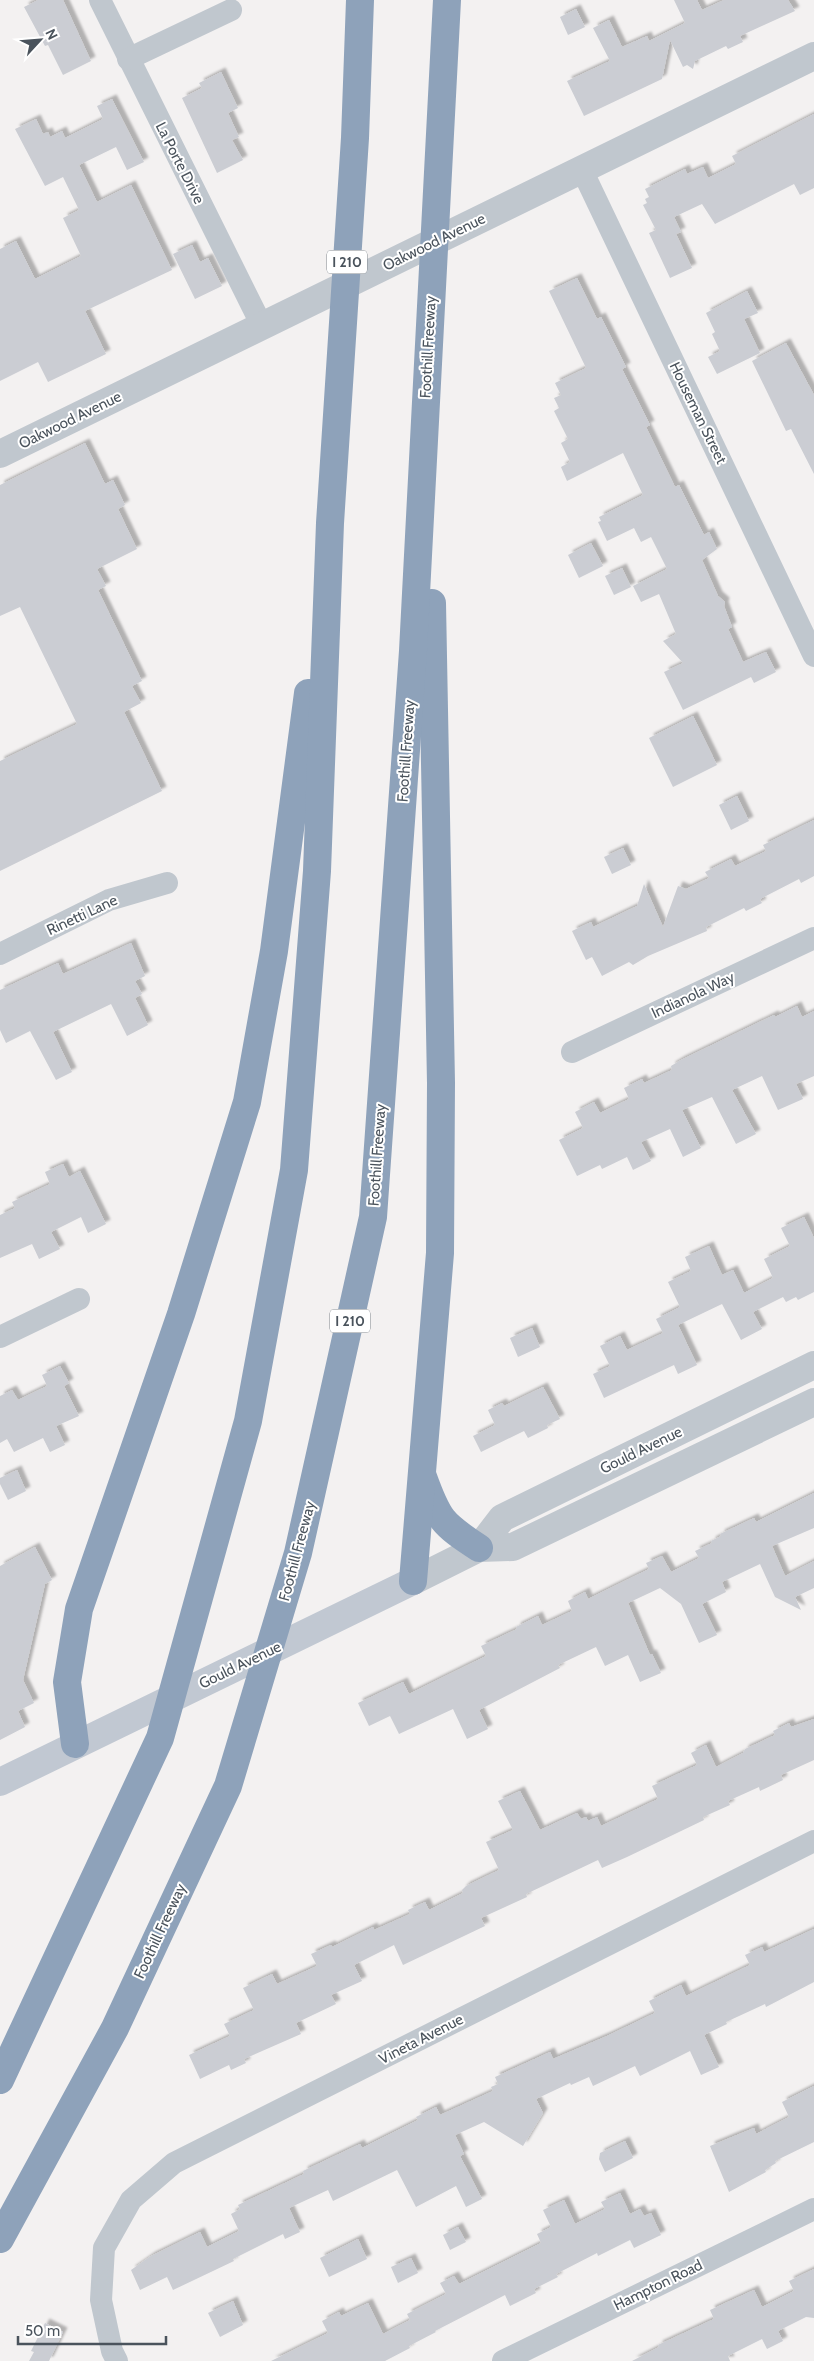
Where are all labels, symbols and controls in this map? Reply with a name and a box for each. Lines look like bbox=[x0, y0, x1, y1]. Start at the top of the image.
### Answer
north arrow bbox=[15, 15, 65, 65]
text: N bbox=[41, 26, 62, 43]
street label: La Porte Drive bbox=[152, 119, 208, 207]
street label: Oakwood Avenue bbox=[380, 209, 489, 275]
road number: I 210 bbox=[327, 250, 367, 274]
street label: Foothill Freeway bbox=[416, 295, 440, 399]
street label: Houseman Street bbox=[666, 359, 730, 467]
street label: Oakwood Avenue bbox=[16, 387, 125, 453]
street label: Foothill Freeway bbox=[393, 699, 419, 803]
street label: Rinetti Lane bbox=[44, 891, 120, 939]
street label: Indianola Way bbox=[649, 968, 738, 1022]
street label: Foothill Freeway bbox=[364, 1103, 390, 1207]
road number: I 210 bbox=[330, 1310, 370, 1332]
street label: Gould Avenue bbox=[597, 1422, 685, 1478]
street label: Foothill Freeway bbox=[275, 1499, 319, 1603]
street label: Gould Avenue bbox=[196, 1637, 284, 1693]
street label: Foothill Freeway bbox=[130, 1880, 190, 1981]
street label: Vineta Avenue bbox=[376, 2010, 466, 2068]
street label: Hampton Road bbox=[611, 2256, 705, 2314]
scale bar bbox=[18, 2314, 165, 2346]
text: 50 m bbox=[25, 2322, 60, 2340]

